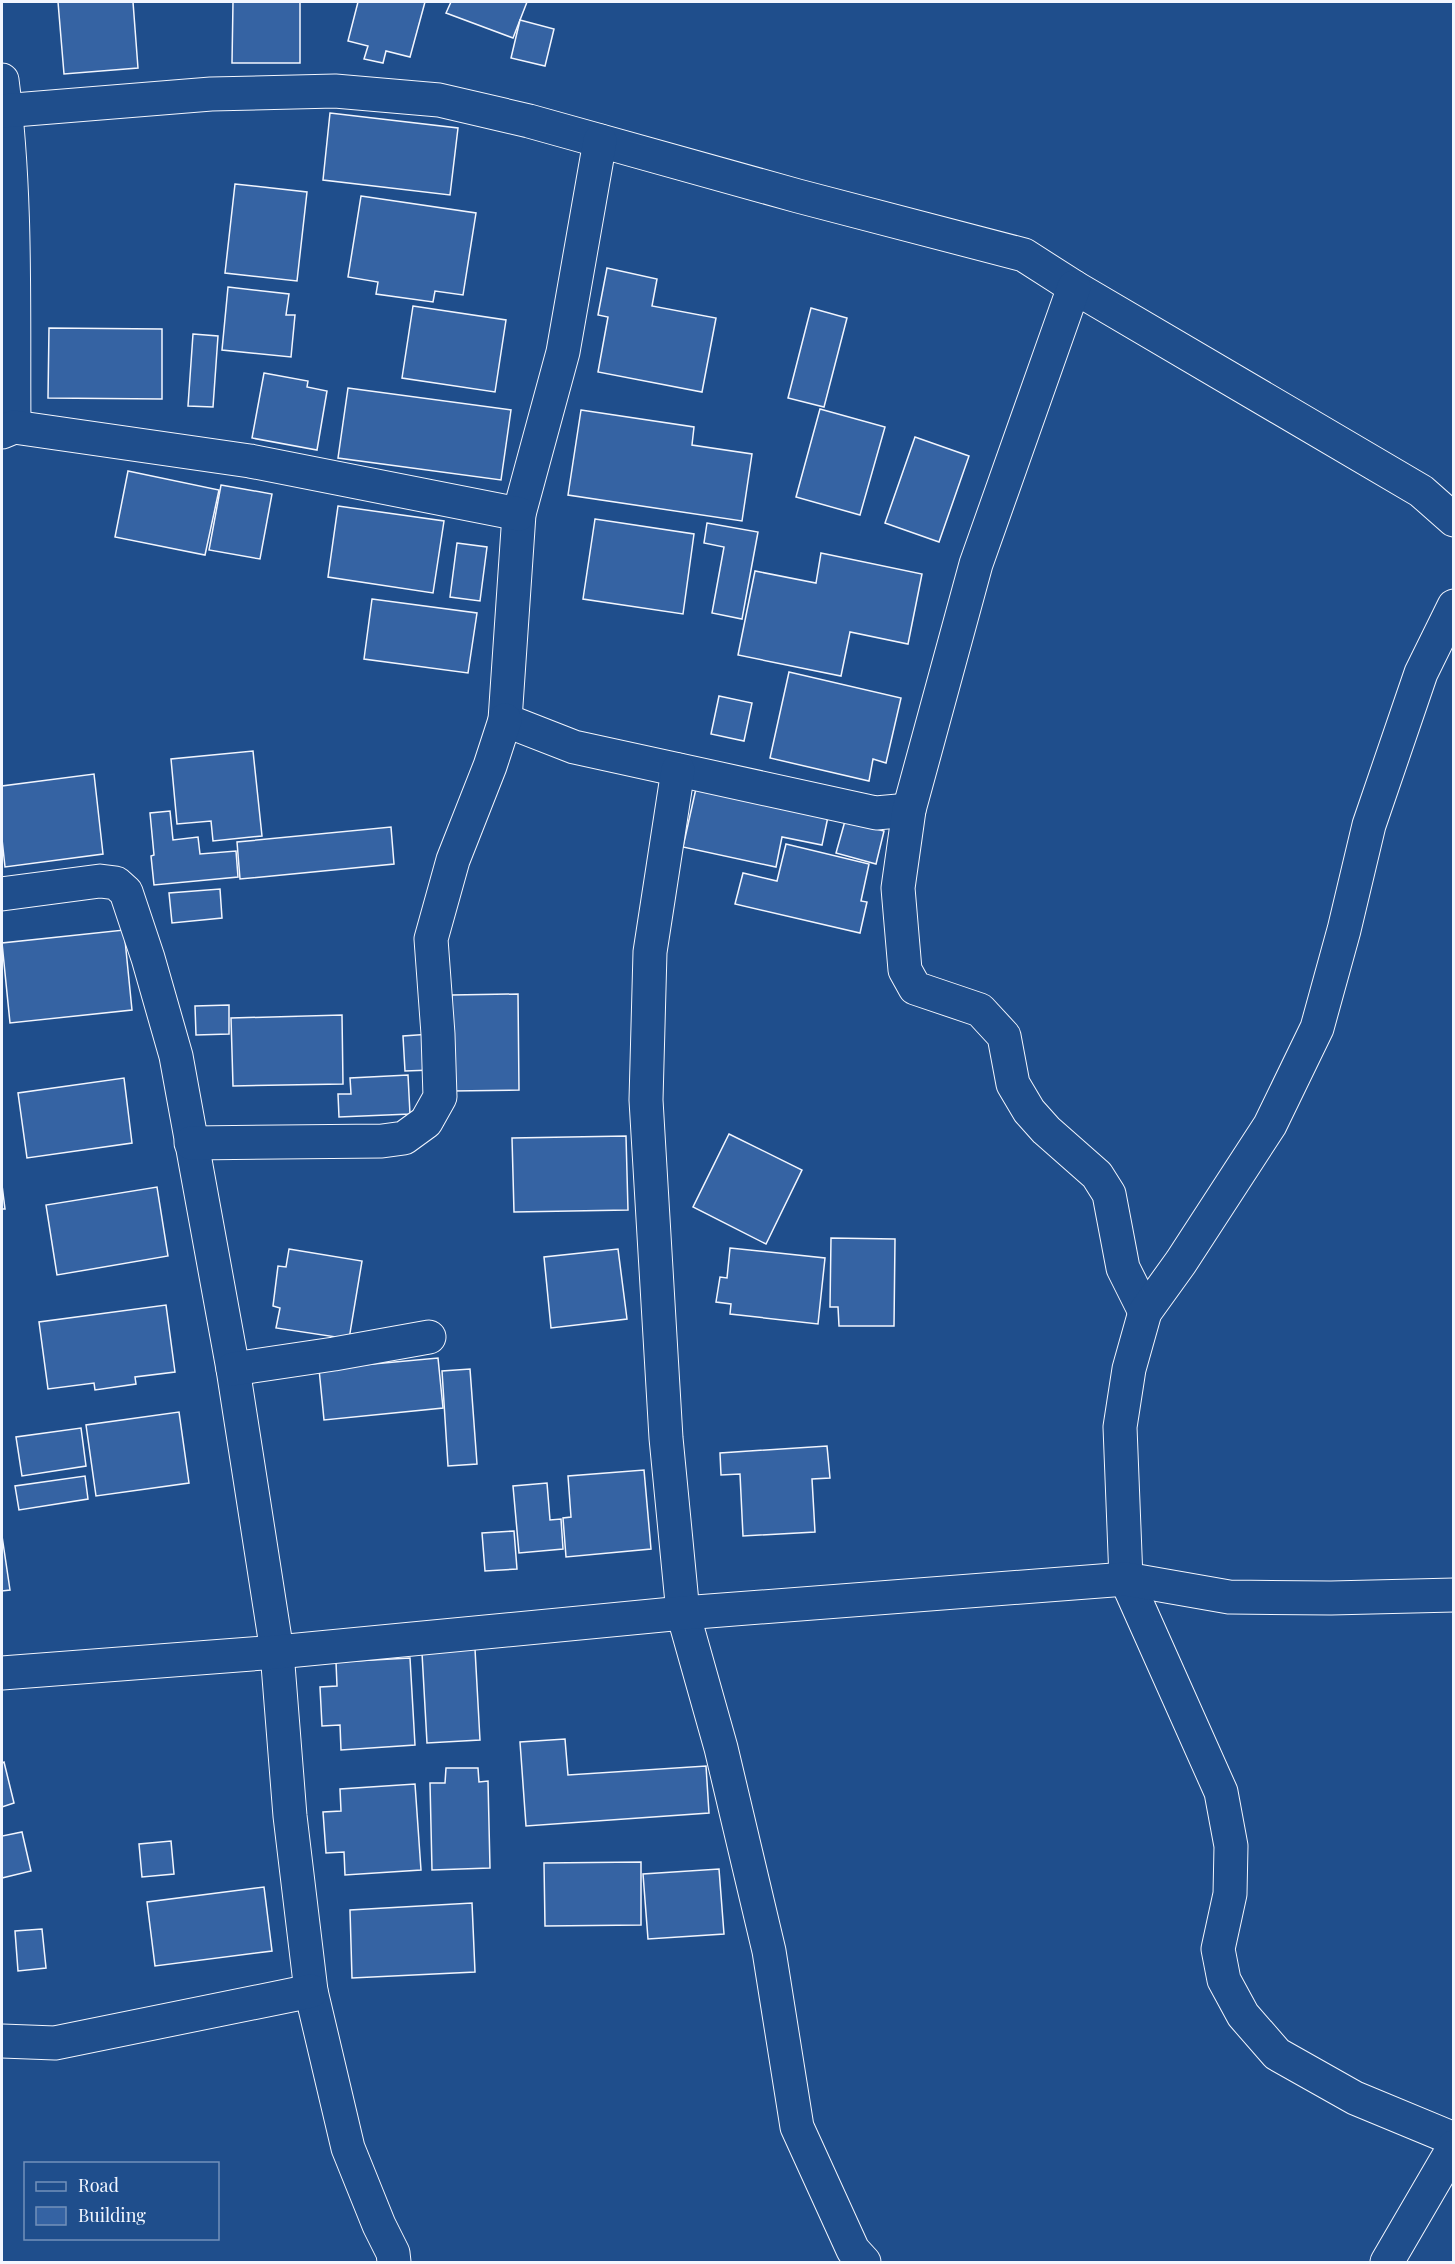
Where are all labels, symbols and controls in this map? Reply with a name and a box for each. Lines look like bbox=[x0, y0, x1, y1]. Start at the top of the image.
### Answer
legend bbox=[24, 2162, 219, 2240]
text: Road bbox=[78, 2173, 119, 2197]
text: Building bbox=[78, 2203, 146, 2227]

